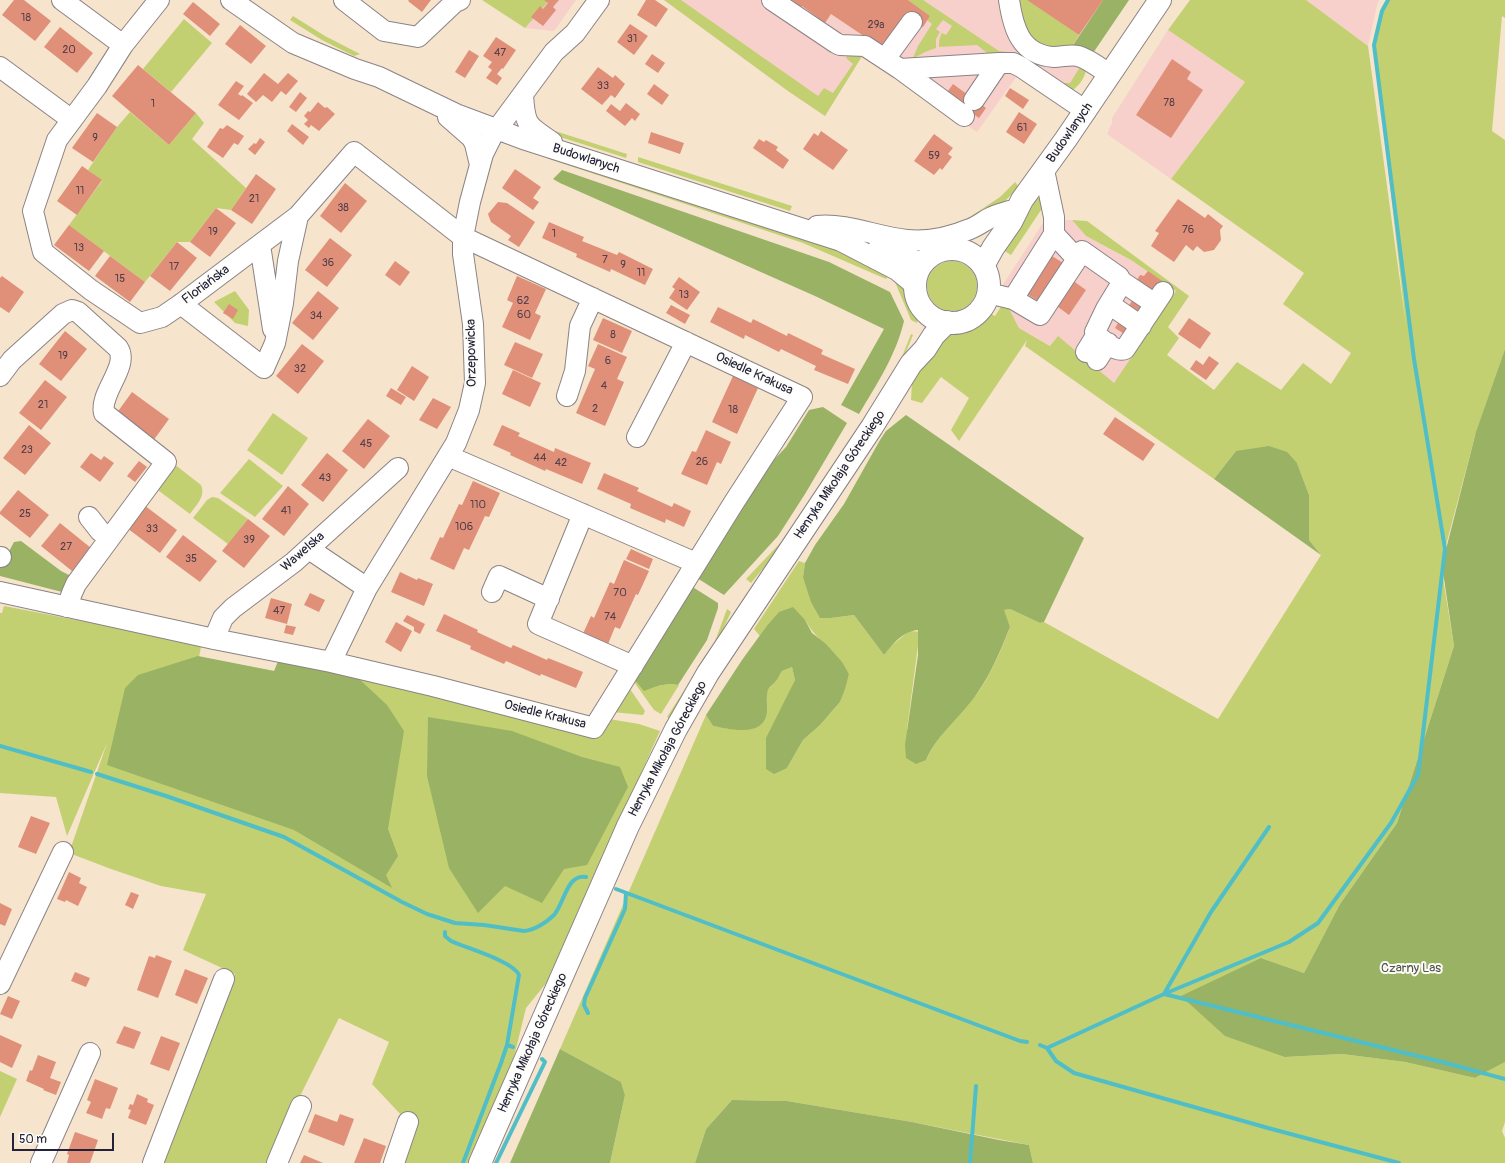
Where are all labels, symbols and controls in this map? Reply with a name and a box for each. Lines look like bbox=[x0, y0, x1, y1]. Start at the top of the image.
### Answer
house number: 18 bbox=[21, 11, 31, 25]
house number: 29a bbox=[868, 18, 884, 32]
house number: 31 bbox=[627, 32, 637, 46]
house number: 20 bbox=[62, 43, 76, 57]
house number: 47 bbox=[494, 46, 506, 60]
house number: 33 bbox=[597, 79, 609, 93]
house number: 78 bbox=[1163, 96, 1175, 110]
house number: 1 bbox=[151, 97, 155, 111]
street label: Budowlanych bbox=[1044, 100, 1096, 166]
house number: 61 bbox=[1017, 121, 1027, 135]
house number: 9 bbox=[92, 131, 98, 145]
street label: Budowlanych bbox=[550, 141, 622, 177]
house number: 59 bbox=[928, 149, 940, 163]
house number: 11 bbox=[76, 184, 84, 198]
house number: 21 bbox=[249, 192, 259, 206]
house number: 38 bbox=[337, 201, 349, 215]
house number: 76 bbox=[1182, 223, 1194, 237]
house number: 19 bbox=[208, 225, 218, 239]
house number: 1 bbox=[552, 227, 556, 241]
house number: 13 bbox=[74, 241, 84, 255]
house number: 7 bbox=[602, 253, 608, 267]
house number: 36 bbox=[322, 256, 334, 270]
house number: 9 bbox=[620, 258, 626, 272]
house number: 17 bbox=[169, 260, 179, 274]
street label: Floriańska bbox=[179, 262, 233, 308]
house number: 11 bbox=[637, 266, 645, 280]
house number: 15 bbox=[115, 272, 125, 286]
house number: 13 bbox=[679, 288, 689, 302]
house number: 62 bbox=[517, 294, 529, 308]
house number: 60 bbox=[517, 308, 531, 322]
house number: 34 bbox=[310, 309, 322, 323]
street label: Orzepowicka bbox=[464, 319, 480, 387]
house number: 8 bbox=[610, 328, 616, 342]
house number: 19 bbox=[58, 349, 68, 363]
street label: Osiedle Krakusa bbox=[713, 349, 795, 399]
house number: 6 bbox=[605, 354, 611, 368]
house number: 32 bbox=[294, 362, 306, 376]
house number: 4 bbox=[601, 379, 607, 393]
house number: 21 bbox=[38, 398, 48, 412]
house number: 2 bbox=[592, 402, 598, 416]
house number: 18 bbox=[728, 403, 738, 417]
street label: Henryka Mikołaja Góreckiego bbox=[791, 408, 889, 542]
house number: 45 bbox=[360, 437, 372, 451]
house number: 23 bbox=[21, 443, 33, 457]
house number: 44 bbox=[534, 451, 546, 465]
house number: 26 bbox=[696, 455, 708, 469]
house number: 42 bbox=[555, 456, 567, 470]
house number: 43 bbox=[319, 471, 331, 485]
house number: 110 bbox=[470, 498, 486, 512]
house number: 41 bbox=[281, 504, 291, 518]
house number: 25 bbox=[19, 507, 31, 521]
house number: 106 bbox=[455, 520, 473, 534]
house number: 33 bbox=[146, 522, 158, 536]
street label: Wawelska bbox=[278, 529, 328, 575]
house number: 39 bbox=[243, 533, 255, 547]
house number: 27 bbox=[60, 540, 72, 554]
house number: 35 bbox=[185, 552, 197, 566]
house number: 70 bbox=[613, 586, 627, 600]
house number: 47 bbox=[273, 604, 285, 618]
house number: 74 bbox=[604, 610, 616, 624]
street label: Henryka Mikołaja Góreckiego bbox=[626, 678, 710, 820]
street label: Osiedle Krakusa bbox=[502, 697, 588, 733]
park label: Czarny Las bbox=[1381, 961, 1441, 977]
street label: Henryka Mikołaja Góreckiego bbox=[495, 971, 571, 1115]
scale bar bbox=[14, 1125, 116, 1151]
text: 50 m bbox=[19, 1132, 47, 1147]

